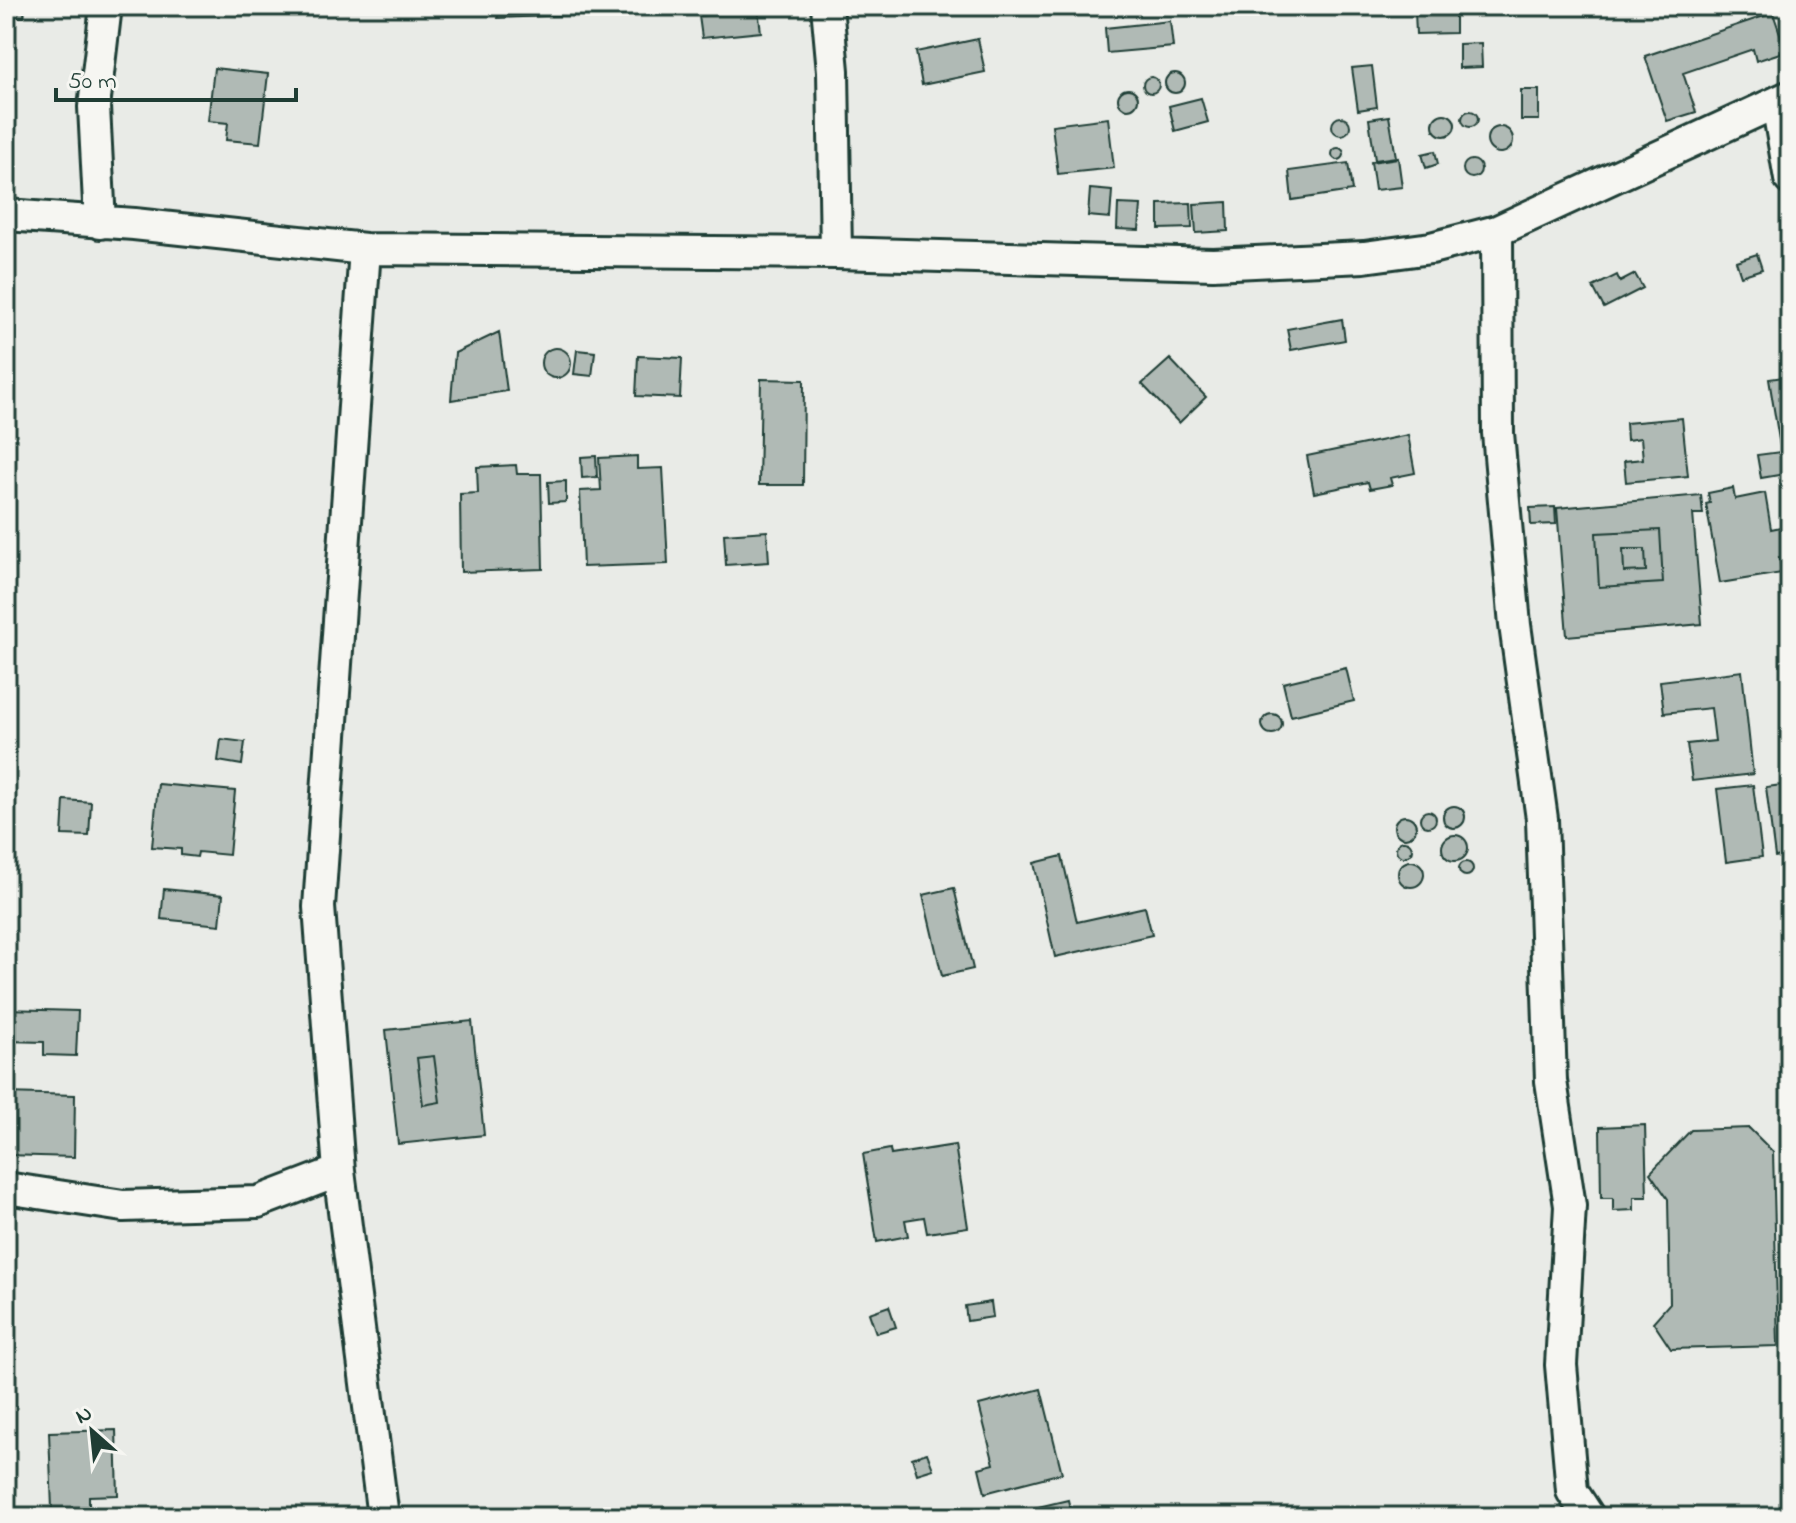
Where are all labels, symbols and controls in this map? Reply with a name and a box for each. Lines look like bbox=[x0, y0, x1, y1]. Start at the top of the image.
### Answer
scale bar bbox=[56, 52, 296, 102]
text: 50 m bbox=[68, 65, 117, 100]
north arrow bbox=[52, 1391, 132, 1471]
text: N bbox=[70, 1398, 98, 1433]

